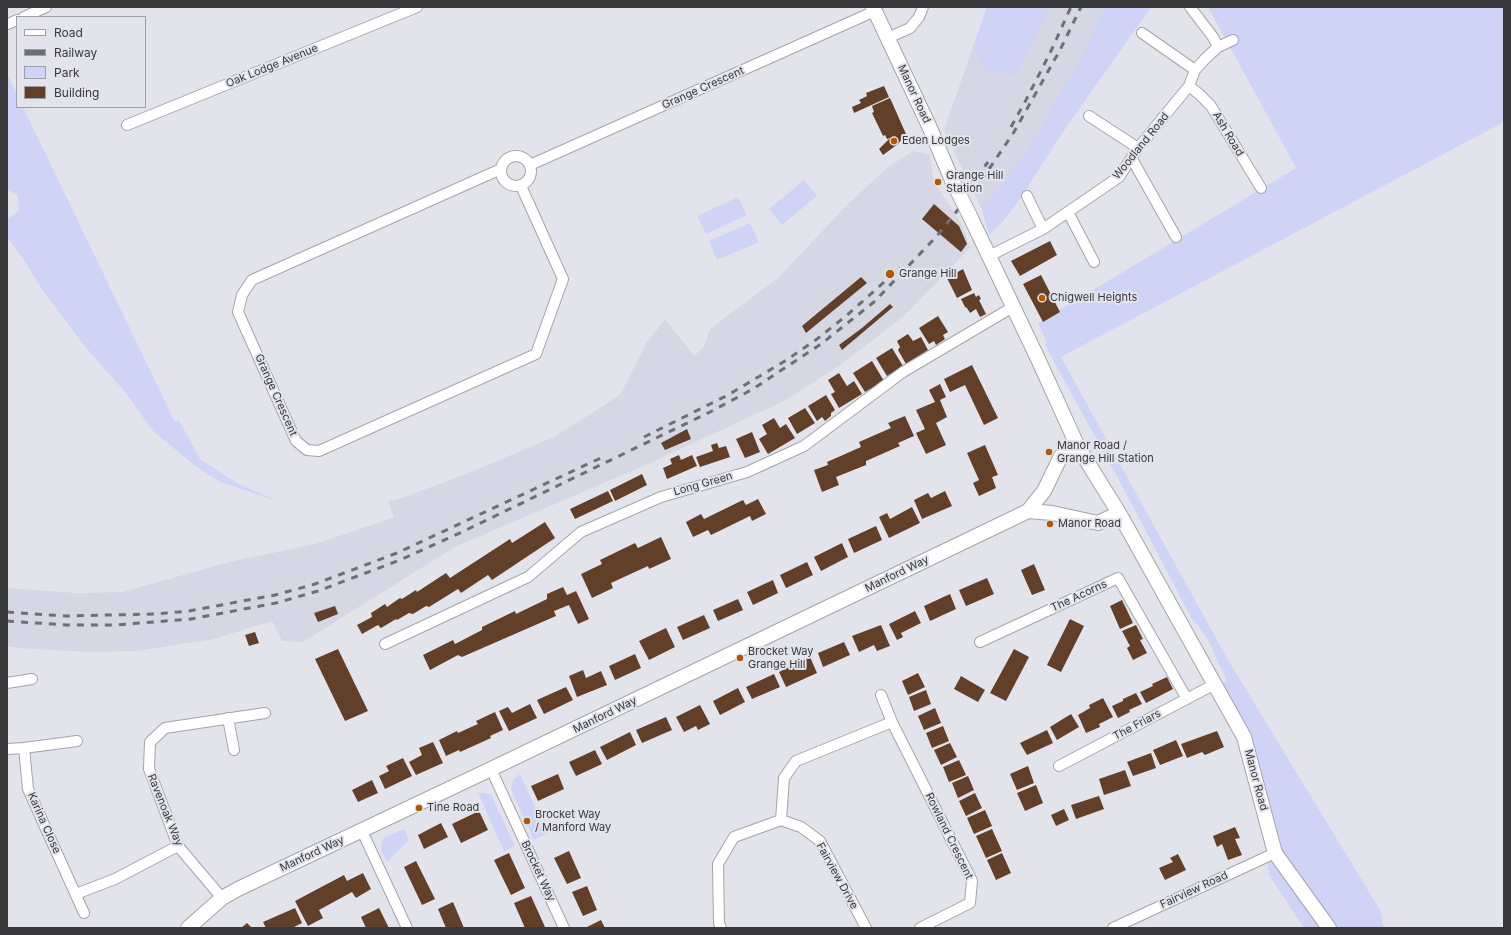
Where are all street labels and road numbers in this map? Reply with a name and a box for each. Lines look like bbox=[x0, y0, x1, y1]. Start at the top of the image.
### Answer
street label: Oak Lodge Avenue bbox=[224, 41, 320, 91]
street label: Manor Road bbox=[895, 63, 933, 125]
street label: Grange Crescent bbox=[660, 64, 746, 112]
street label: Ash Road bbox=[1210, 109, 1246, 159]
street label: Woodland Road bbox=[1110, 110, 1172, 182]
street label: Grange Crescent bbox=[252, 352, 300, 438]
street label: Long Green bbox=[672, 469, 734, 499]
street label: Manford Way bbox=[863, 553, 931, 595]
street label: The Acorns bbox=[1049, 577, 1109, 615]
street label: Manford Way bbox=[571, 694, 639, 736]
street label: The Friars bbox=[1111, 707, 1163, 743]
street label: Manor Road bbox=[1241, 748, 1271, 812]
street label: Ravenoak Way bbox=[145, 772, 185, 848]
street label: Karina Close bbox=[25, 790, 63, 856]
street label: Rowland Crescent bbox=[922, 791, 976, 881]
street label: Manford Way bbox=[278, 833, 346, 875]
street label: Brocket Way bbox=[518, 839, 558, 903]
street label: Fairview Drive bbox=[813, 841, 861, 911]
street label: Fairview Road bbox=[1158, 869, 1230, 911]

